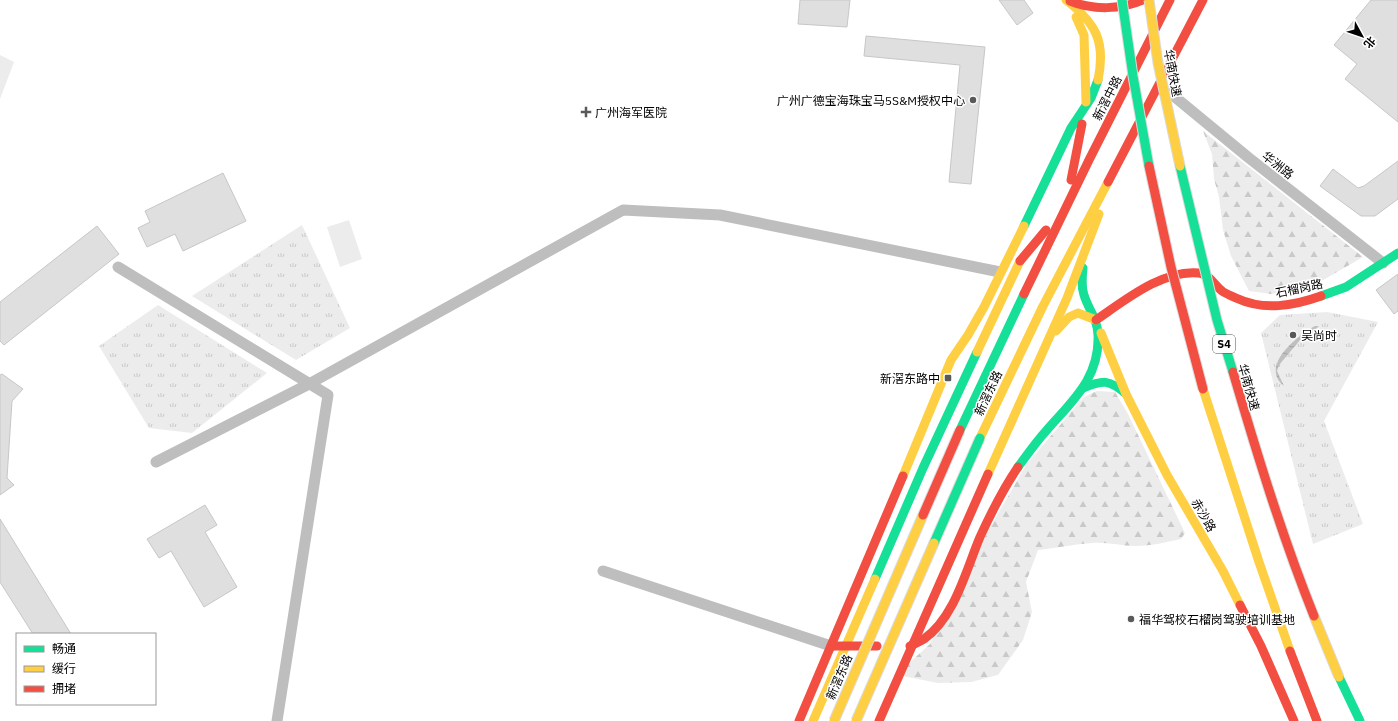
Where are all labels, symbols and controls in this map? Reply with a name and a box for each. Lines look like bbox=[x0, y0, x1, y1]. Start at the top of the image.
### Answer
north arrow bbox=[1342, 16, 1382, 56]
text: 北 bbox=[1361, 34, 1379, 51]
street label: 华南快速 bbox=[1161, 48, 1185, 98]
street label: 新滘中路 bbox=[1089, 73, 1125, 123]
place label: 广州广德宝海珠宝马5S&M授权中心 bbox=[777, 93, 965, 108]
marker: 广州广德宝海珠宝马5S&M授权中心 bbox=[968, 95, 978, 105]
place label: 广州海军医院 bbox=[595, 105, 667, 120]
marker: 广州海军医院 bbox=[580, 106, 592, 118]
street label: 华洲路 bbox=[1259, 148, 1297, 182]
street label: 石榴岗路 bbox=[1274, 276, 1324, 300]
place label: 吴尚时 bbox=[1301, 328, 1337, 343]
marker: 吴尚时 bbox=[1288, 330, 1298, 340]
road number: S4 bbox=[1213, 335, 1235, 353]
street label: 华南快速 bbox=[1235, 362, 1263, 412]
street label: 新滘东路 bbox=[971, 368, 1005, 418]
place label: 新滘东路中 bbox=[880, 371, 940, 386]
marker: 新滘东路中 bbox=[943, 373, 953, 383]
street label: 赤沙路 bbox=[1189, 496, 1219, 534]
place label: 福华驾校石榴岗驾驶培训基地 bbox=[1139, 612, 1295, 627]
marker: 福华驾校石榴岗驾驶培训基地 bbox=[1126, 614, 1136, 624]
legend bbox=[16, 633, 156, 705]
text: 畅通 bbox=[52, 641, 76, 656]
street label: 新滘东路 bbox=[823, 652, 855, 702]
text: 缓行 bbox=[52, 661, 76, 676]
text: 拥堵 bbox=[52, 681, 76, 696]

